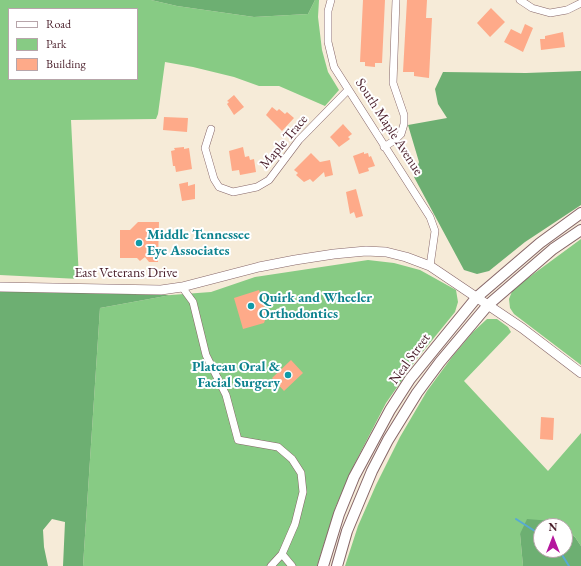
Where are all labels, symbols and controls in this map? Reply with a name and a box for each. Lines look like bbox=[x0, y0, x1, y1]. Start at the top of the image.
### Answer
legend bbox=[8, 8, 138, 80]
text: Road bbox=[46, 16, 71, 32]
text: Park bbox=[46, 36, 66, 52]
text: Building bbox=[46, 56, 86, 72]
street label: South Maple Avenue bbox=[351, 75, 427, 179]
street label: Maple Trace bbox=[256, 111, 312, 173]
place label: Middle Tennessee Eye Associates bbox=[147, 227, 250, 260]
marker: Middle Tennessee Eye Associates bbox=[134, 238, 144, 248]
street label: East Veterans Drive bbox=[74, 265, 178, 281]
place label: Quirk and Wheeler Orthodontics bbox=[259, 290, 372, 322]
marker: Quirk and Wheeler Orthodontics bbox=[246, 301, 256, 311]
street label: Neal Street bbox=[386, 330, 434, 388]
place label: Plateau Oral & Facial Surgery bbox=[192, 359, 280, 392]
marker: Plateau Oral & Facial Surgery bbox=[283, 370, 293, 380]
north arrow bbox=[533, 518, 573, 558]
text: N bbox=[549, 520, 557, 534]

